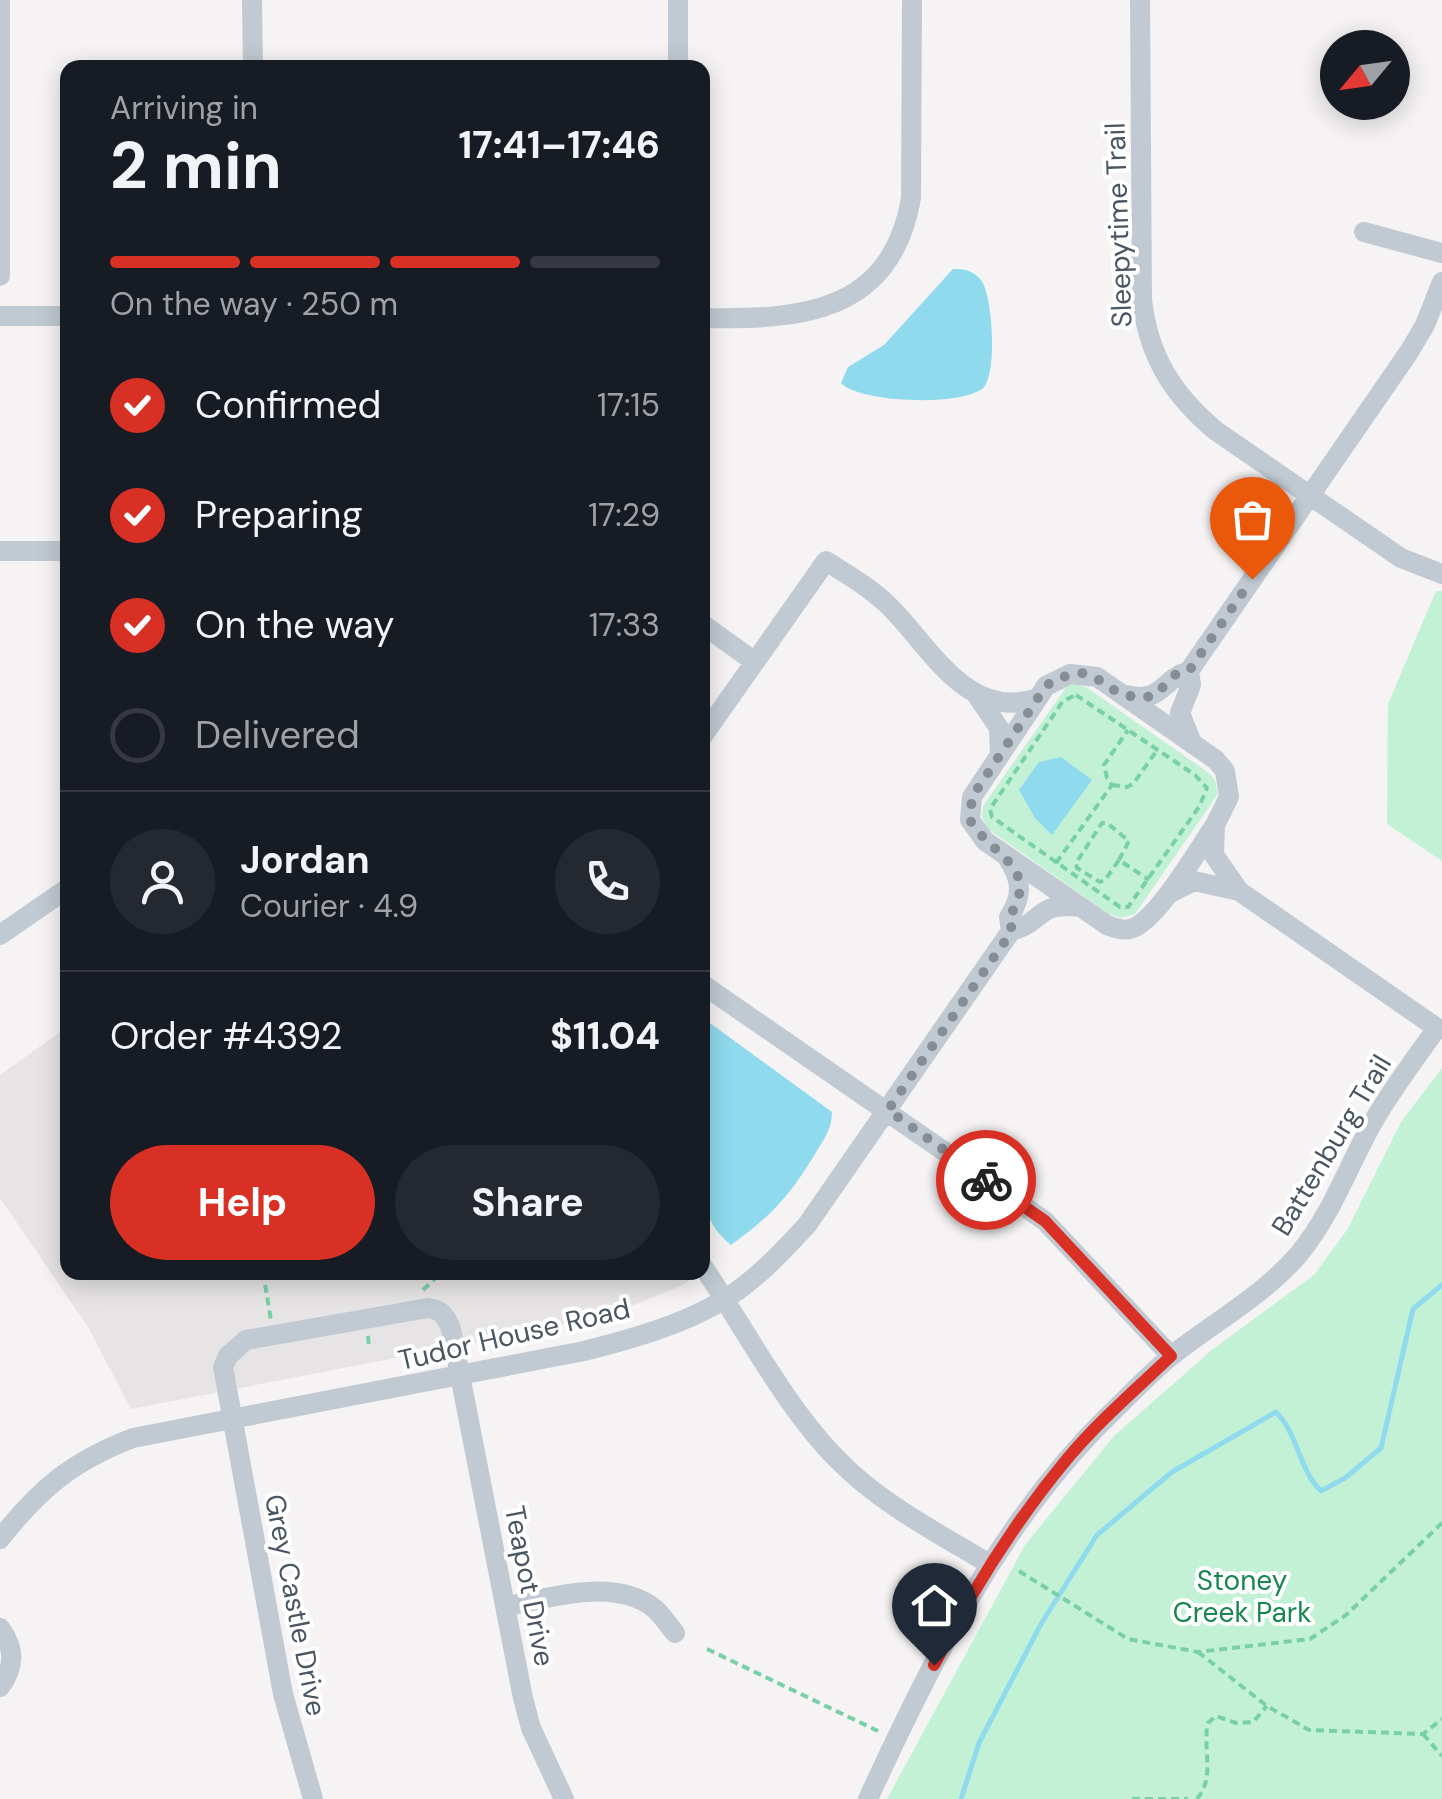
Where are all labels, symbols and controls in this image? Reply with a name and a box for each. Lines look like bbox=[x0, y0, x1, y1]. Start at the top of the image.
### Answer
north arrow bbox=[1320, 30, 1410, 120]
map controls bbox=[1320, 30, 1410, 120]
text: Arriving in bbox=[110, 87, 258, 129]
text: 17:41–17:46 bbox=[458, 120, 660, 170]
street label: Sleepytime Trail bbox=[1096, 122, 1141, 328]
text: 2 min bbox=[110, 124, 282, 208]
text: On the way · 250 m bbox=[110, 283, 398, 325]
icon: check bbox=[110, 378, 165, 433]
text: Confirmed bbox=[195, 380, 381, 430]
text: 17:15 bbox=[597, 384, 660, 426]
pin bbox=[1210, 477, 1295, 580]
icon: check bbox=[110, 488, 165, 543]
text: Preparing bbox=[195, 490, 363, 540]
icon: bag bbox=[1225, 492, 1280, 547]
text: 17:29 bbox=[588, 494, 660, 536]
icon: check bbox=[110, 598, 165, 653]
text: On the way bbox=[195, 600, 394, 650]
text: 17:33 bbox=[589, 604, 660, 646]
text: Delivered bbox=[195, 710, 360, 760]
button: person bbox=[110, 829, 215, 934]
button: phone bbox=[555, 829, 660, 934]
text: Jordan bbox=[240, 835, 370, 885]
text: Courier · 4.9 bbox=[240, 885, 418, 927]
text: Order #4392 bbox=[110, 1011, 342, 1061]
text: $11.04 bbox=[550, 1011, 660, 1061]
street label: Battenburg Trail bbox=[1263, 1048, 1400, 1242]
courier bbox=[936, 1130, 1036, 1230]
button: Help bbox=[110, 1145, 375, 1260]
button: Share bbox=[395, 1145, 660, 1260]
icon: bike bbox=[959, 1153, 1014, 1208]
street label: Tudor House Road bbox=[395, 1290, 634, 1379]
street label: Grey Castle Drive bbox=[256, 1491, 335, 1719]
street label: Teapot Drive bbox=[496, 1503, 563, 1669]
park label: Stoney Creek Park bbox=[1173, 1562, 1311, 1631]
pin bbox=[892, 1563, 977, 1666]
icon: home bbox=[907, 1578, 962, 1633]

